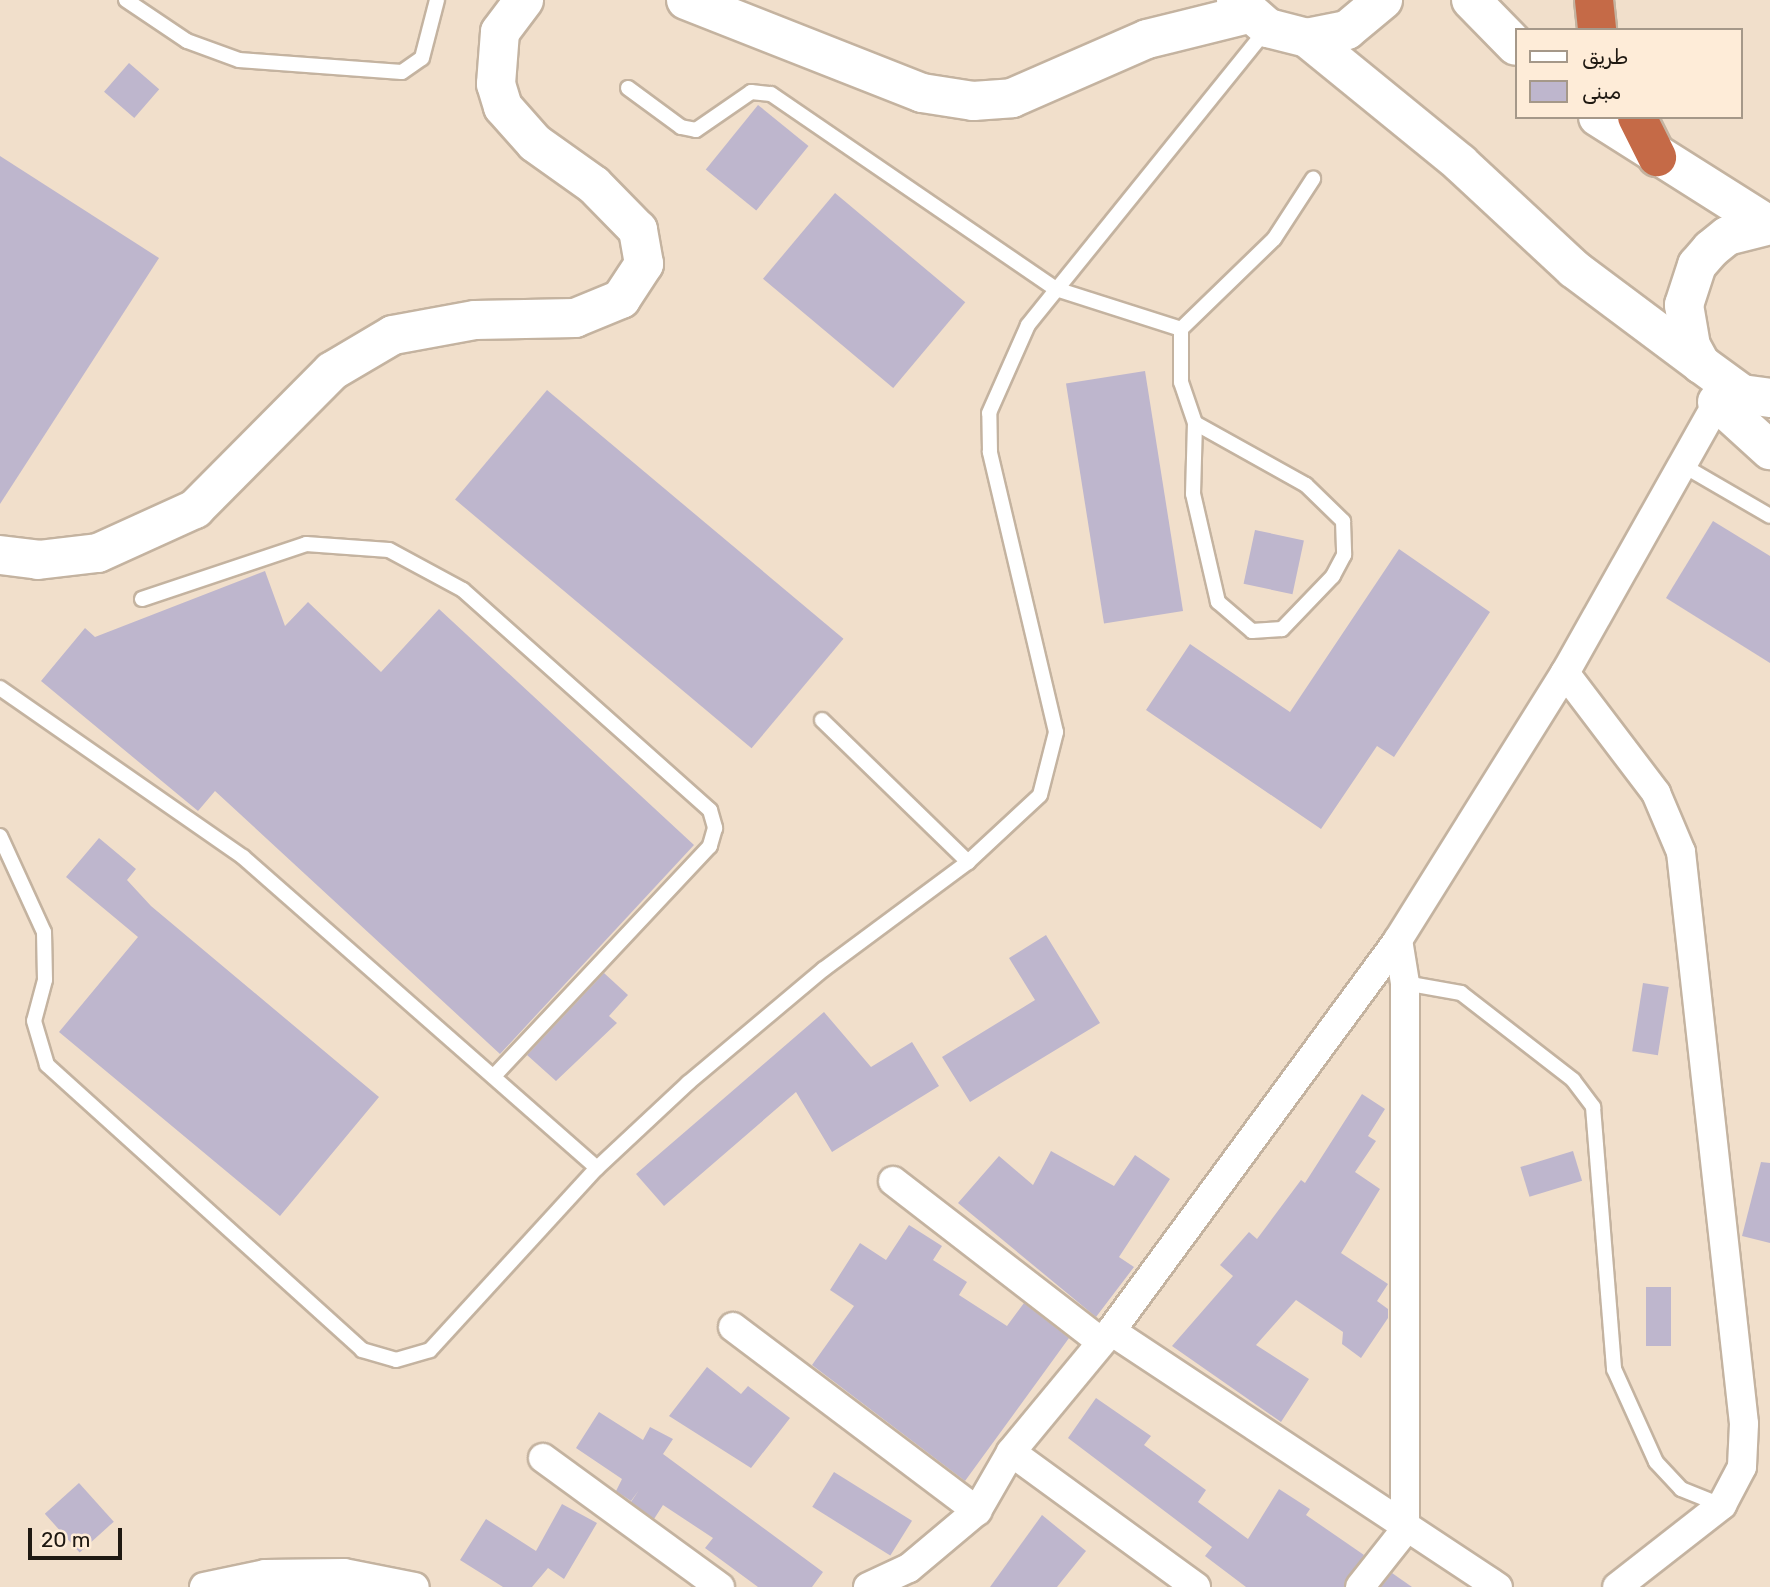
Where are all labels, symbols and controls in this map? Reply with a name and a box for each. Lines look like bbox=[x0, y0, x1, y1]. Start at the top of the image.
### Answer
legend bbox=[1514, 28, 1742, 119]
text: طريق bbox=[1582, 44, 1628, 69]
text: مبنى bbox=[1582, 79, 1621, 104]
scale bar bbox=[32, 1514, 126, 1558]
text: 20 m bbox=[41, 1527, 90, 1552]

